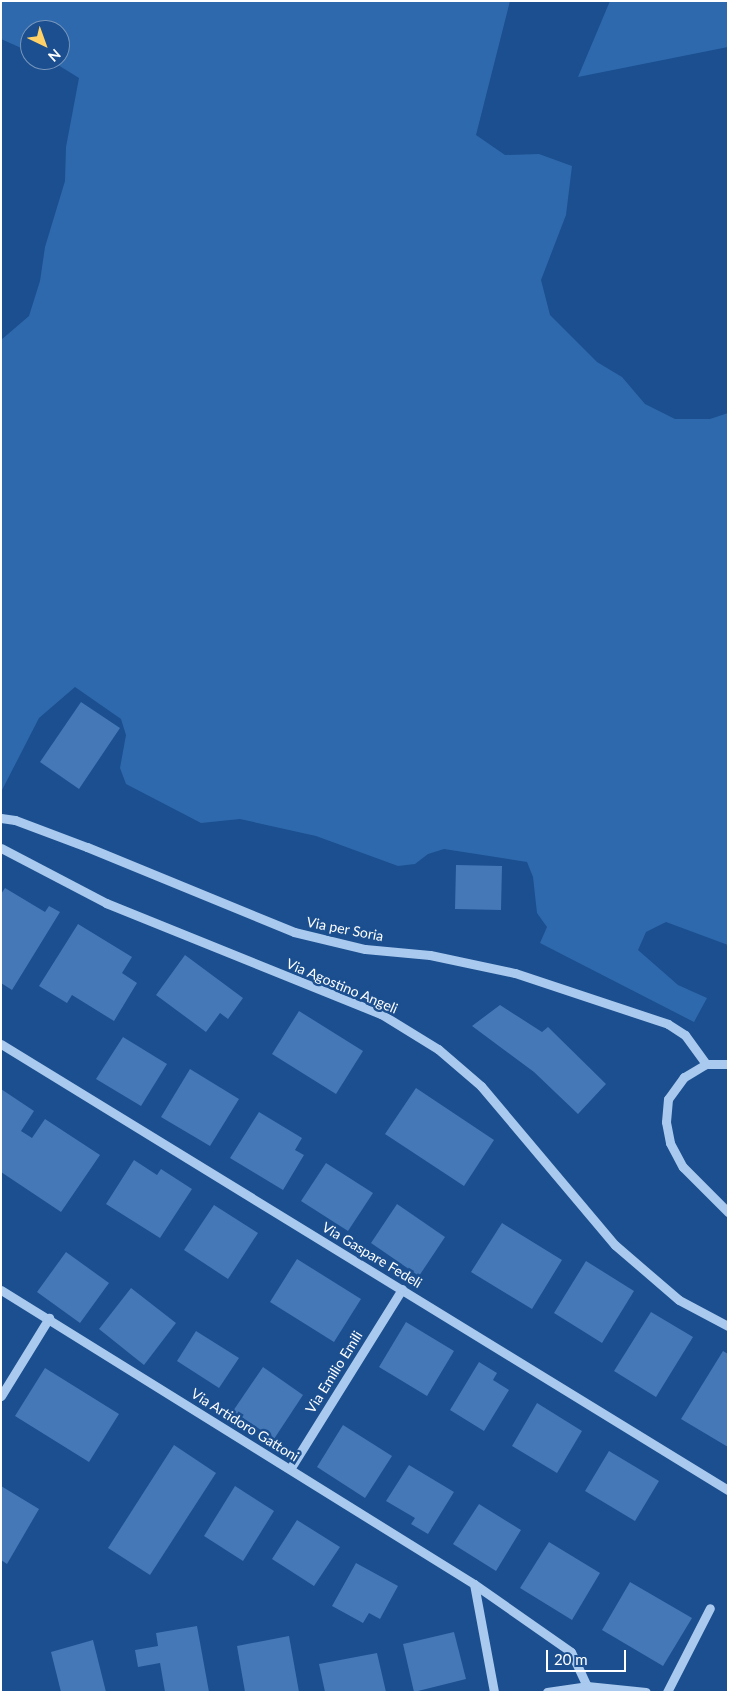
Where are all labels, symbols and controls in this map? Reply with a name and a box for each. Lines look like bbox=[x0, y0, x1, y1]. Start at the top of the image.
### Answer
north arrow bbox=[20, 20, 70, 70]
text: N bbox=[45, 46, 64, 66]
street label: Via per Soria bbox=[305, 913, 385, 945]
street label: Via Agostino Angeli bbox=[283, 955, 401, 1017]
street label: Via Gaspare Fedeli bbox=[319, 1219, 425, 1291]
street label: Via Emilio Emili bbox=[302, 1328, 366, 1416]
street label: Via Artidoro Gattoni bbox=[188, 1385, 302, 1465]
scale bar bbox=[549, 1640, 629, 1672]
text: 20 m bbox=[554, 1650, 588, 1668]

